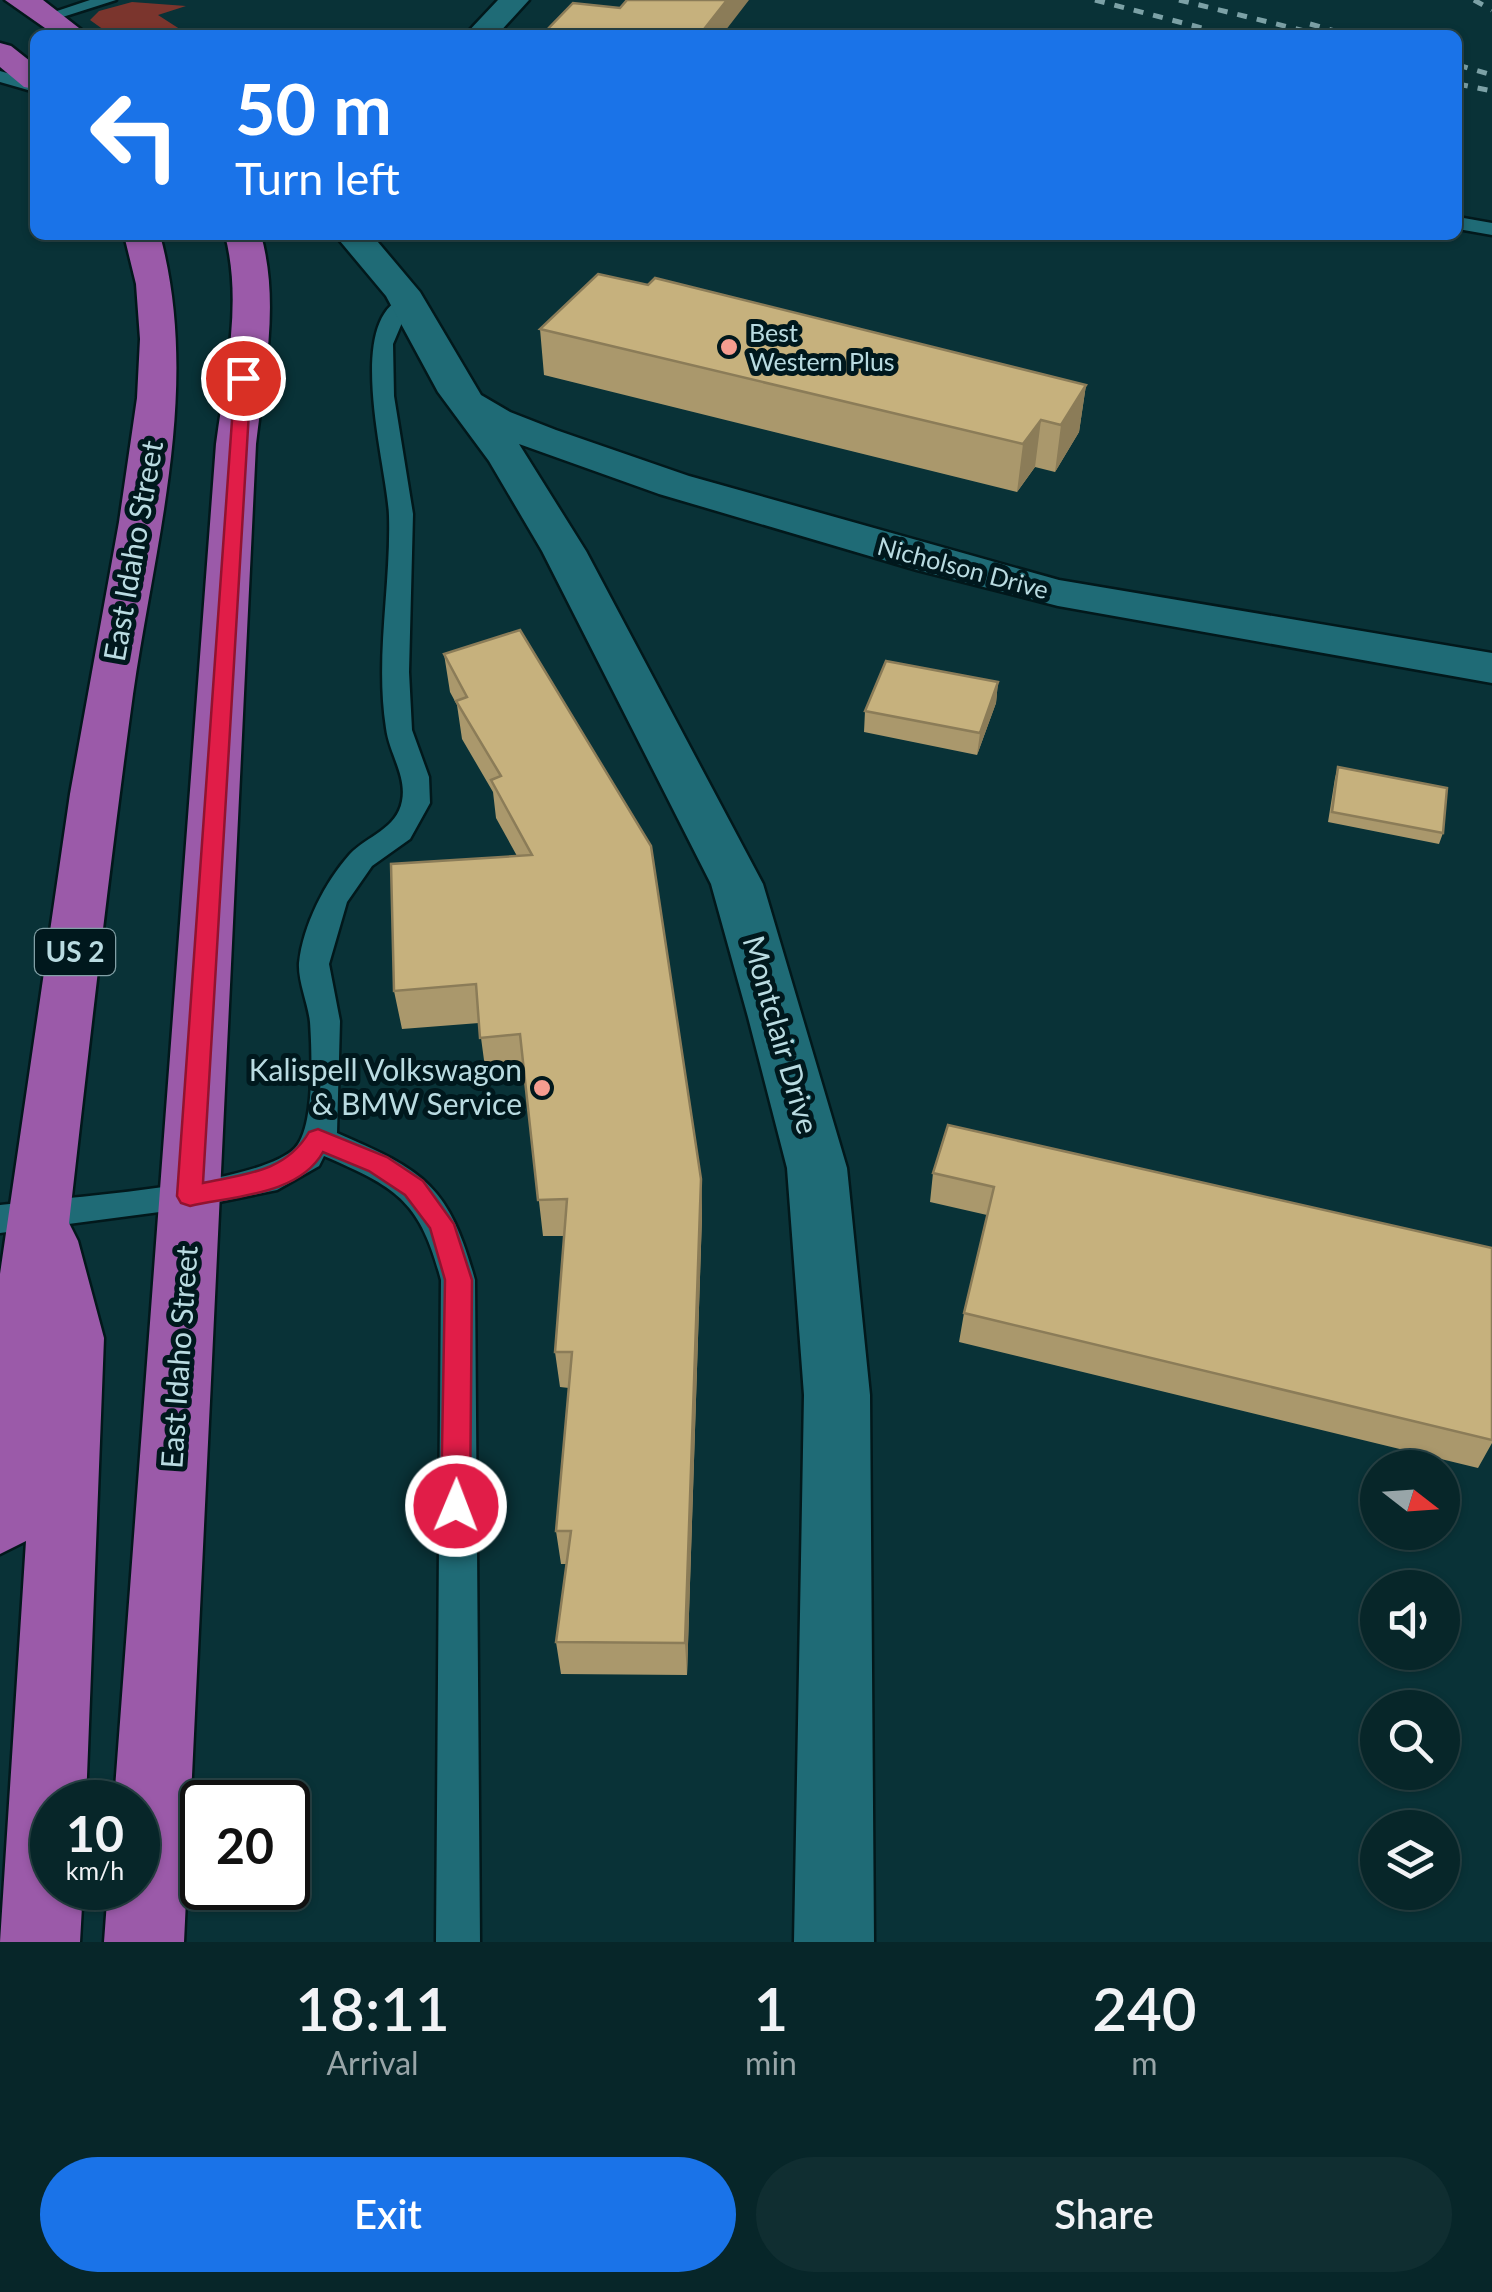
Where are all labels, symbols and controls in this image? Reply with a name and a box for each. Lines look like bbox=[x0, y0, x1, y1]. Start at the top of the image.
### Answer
text: 50 m bbox=[235, 66, 392, 150]
icon: left bbox=[70, 70, 200, 200]
text: Turn left bbox=[235, 151, 400, 205]
place label: Best Western Plus bbox=[749, 317, 895, 376]
pin bbox=[201, 336, 286, 421]
marker: Best Western Plus bbox=[718, 336, 740, 358]
icon: arrive bbox=[216, 351, 271, 406]
street label: East Idaho Street bbox=[95, 437, 169, 664]
street label: Nicholson Drive bbox=[874, 530, 1052, 604]
road number: US 2 bbox=[35, 929, 115, 975]
street label: Montclair Drive bbox=[736, 931, 827, 1138]
place label: Kalispell Volkswagon & BMW Service bbox=[249, 1051, 522, 1121]
marker: Kalispell Volkswagon & BMW Service bbox=[531, 1077, 553, 1099]
street label: East Idaho Street bbox=[152, 1244, 204, 1470]
north arrow bbox=[1360, 1450, 1460, 1550]
map controls bbox=[1360, 1450, 1460, 1910]
position arrow bbox=[404, 1454, 508, 1558]
button: sound bbox=[1360, 1570, 1460, 1670]
button: search bbox=[1360, 1690, 1460, 1790]
speed limit sign: 20 bbox=[180, 1780, 310, 1910]
text: 10 bbox=[66, 1803, 124, 1863]
button: layers bbox=[1360, 1810, 1460, 1910]
text: km/h bbox=[66, 1855, 124, 1885]
text: 18:11 bbox=[295, 1972, 450, 2044]
text: 1 bbox=[754, 1972, 788, 2044]
text: 240 bbox=[1092, 1972, 1197, 2044]
text: Arrival bbox=[326, 2043, 419, 2082]
text: min bbox=[745, 2043, 797, 2082]
text: m bbox=[1131, 2043, 1158, 2082]
button: Exit bbox=[40, 2157, 736, 2272]
button: Share bbox=[756, 2157, 1452, 2272]

